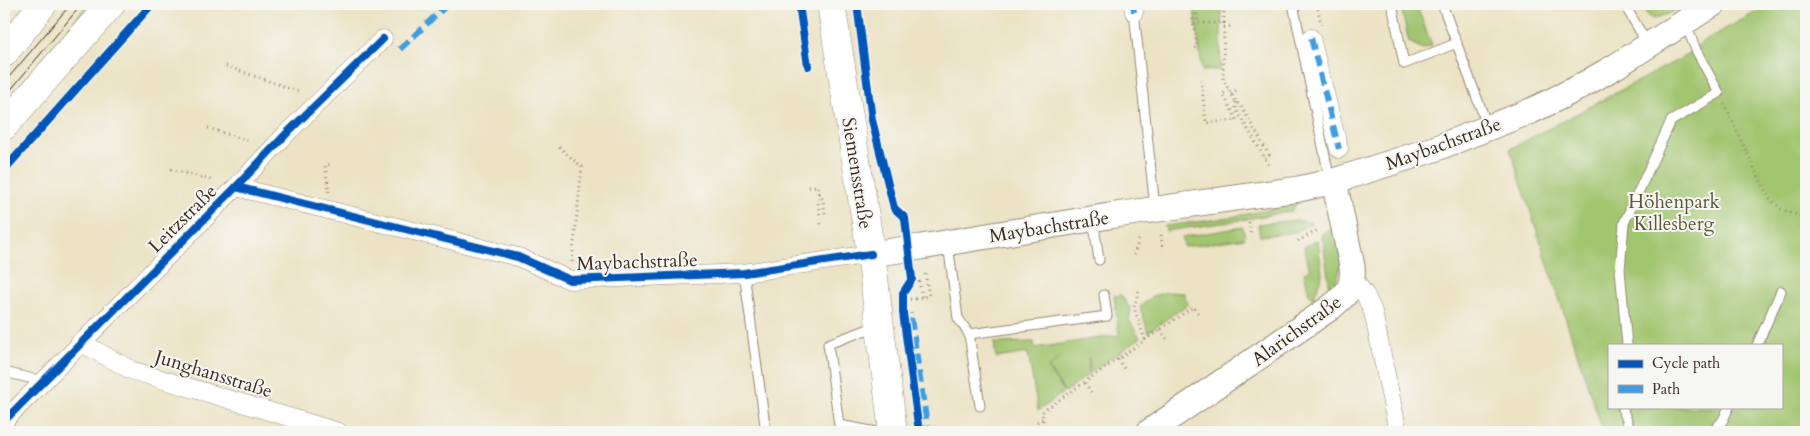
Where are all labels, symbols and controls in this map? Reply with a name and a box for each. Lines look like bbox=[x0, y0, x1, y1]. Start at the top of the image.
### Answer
street label: Maybachstraße bbox=[1382, 111, 1505, 177]
street label: Siemensstraße bbox=[835, 115, 879, 231]
street label: Leitzstraße bbox=[143, 179, 223, 259]
park label: Höhenpark Killesberg bbox=[1628, 189, 1721, 237]
street label: Maybachstraße bbox=[987, 205, 1111, 249]
street label: Maybachstraße bbox=[576, 247, 698, 277]
street label: Alarichstraße bbox=[1246, 289, 1347, 372]
street label: Junghansstraße bbox=[149, 343, 276, 404]
legend bbox=[1608, 344, 1782, 408]
text: Cycle path bbox=[1652, 353, 1721, 373]
text: Path bbox=[1652, 379, 1681, 399]

